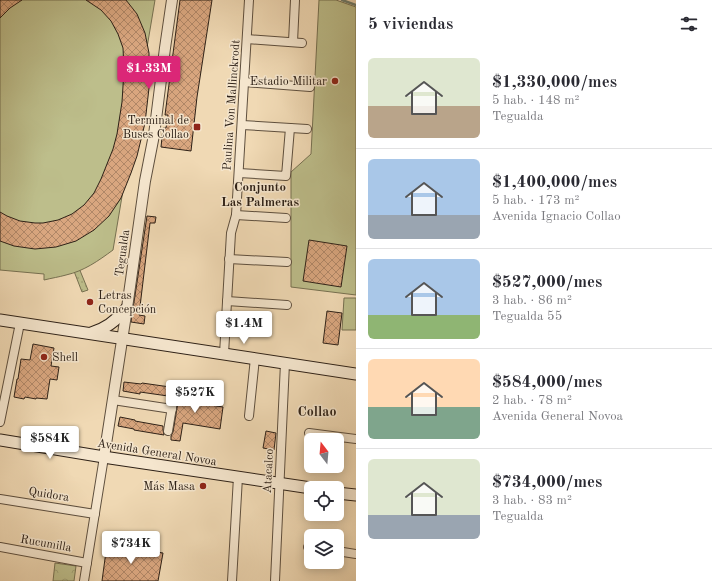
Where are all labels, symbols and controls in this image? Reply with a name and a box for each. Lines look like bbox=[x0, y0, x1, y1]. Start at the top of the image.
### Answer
icon: filters bbox=[678, 13, 700, 35]
text: 5 viviendas bbox=[368, 16, 453, 33]
street label: Paulina Von Mallinckrodt bbox=[221, 39, 243, 171]
pin: $1.33M bbox=[116, 56, 182, 90]
text: $1.33M bbox=[126, 62, 172, 75]
icon: home bbox=[400, 74, 448, 122]
text: $1,330,000/mes bbox=[492, 74, 617, 91]
place label: Estadio Militar bbox=[250, 76, 327, 88]
marker: Estadio Militar bbox=[330, 76, 340, 86]
text: 5 hab. · 148 m² bbox=[492, 94, 579, 107]
text: Tegualda bbox=[492, 110, 543, 123]
place label: Terminal de Buses Collao bbox=[123, 115, 189, 141]
marker: Terminal de Buses Collao bbox=[192, 122, 202, 132]
text: $1,400,000/mes bbox=[492, 174, 617, 191]
icon: home bbox=[400, 175, 448, 223]
district label: Conjunto Las Palmeras bbox=[221, 181, 299, 209]
text: 5 hab. · 173 m² bbox=[492, 194, 579, 207]
text: Avenida Ignacio Collao bbox=[492, 210, 621, 223]
street label: Tegualda bbox=[114, 229, 132, 278]
text: $527,000/mes bbox=[492, 274, 602, 291]
icon: home bbox=[400, 275, 448, 323]
place label: Letras Concepción bbox=[98, 290, 157, 316]
text: 3 hab. · 86 m² bbox=[492, 294, 572, 307]
marker: Letras Concepción bbox=[85, 297, 95, 307]
text: Tegualda 55 bbox=[492, 310, 562, 323]
pin: $1.4M bbox=[216, 311, 272, 345]
text: $1.4M bbox=[225, 317, 263, 330]
marker: Shell bbox=[39, 352, 49, 362]
place label: Shell bbox=[52, 352, 78, 364]
text: $584,000/mes bbox=[492, 374, 602, 391]
icon: home bbox=[400, 375, 448, 423]
pin: $527K bbox=[167, 380, 223, 414]
text: $527K bbox=[175, 386, 215, 399]
text: 2 hab. · 78 m² bbox=[492, 394, 572, 407]
district label: Collao bbox=[297, 405, 337, 419]
text: Avenida General Novoa bbox=[492, 410, 623, 423]
pin: $584K bbox=[22, 426, 78, 460]
text: $584K bbox=[30, 432, 70, 445]
north arrow bbox=[304, 433, 344, 473]
map controls bbox=[304, 433, 344, 569]
street label: Avenida General Novoa bbox=[96, 438, 218, 468]
street label: Atacalco bbox=[262, 448, 276, 494]
text: $734,000/mes bbox=[492, 474, 602, 491]
icon: home bbox=[400, 475, 448, 523]
place label: Más Masa bbox=[143, 481, 195, 493]
marker: Más Masa bbox=[198, 481, 208, 491]
button: locate bbox=[304, 481, 344, 521]
street label: Quidora bbox=[28, 486, 70, 504]
text: 3 hab. · 83 m² bbox=[492, 494, 572, 507]
text: Tegualda bbox=[492, 510, 543, 523]
button: layers bbox=[304, 529, 344, 569]
pin: $734K bbox=[103, 531, 159, 565]
street label: Rucumilla bbox=[19, 534, 72, 554]
text: $734K bbox=[111, 537, 151, 550]

